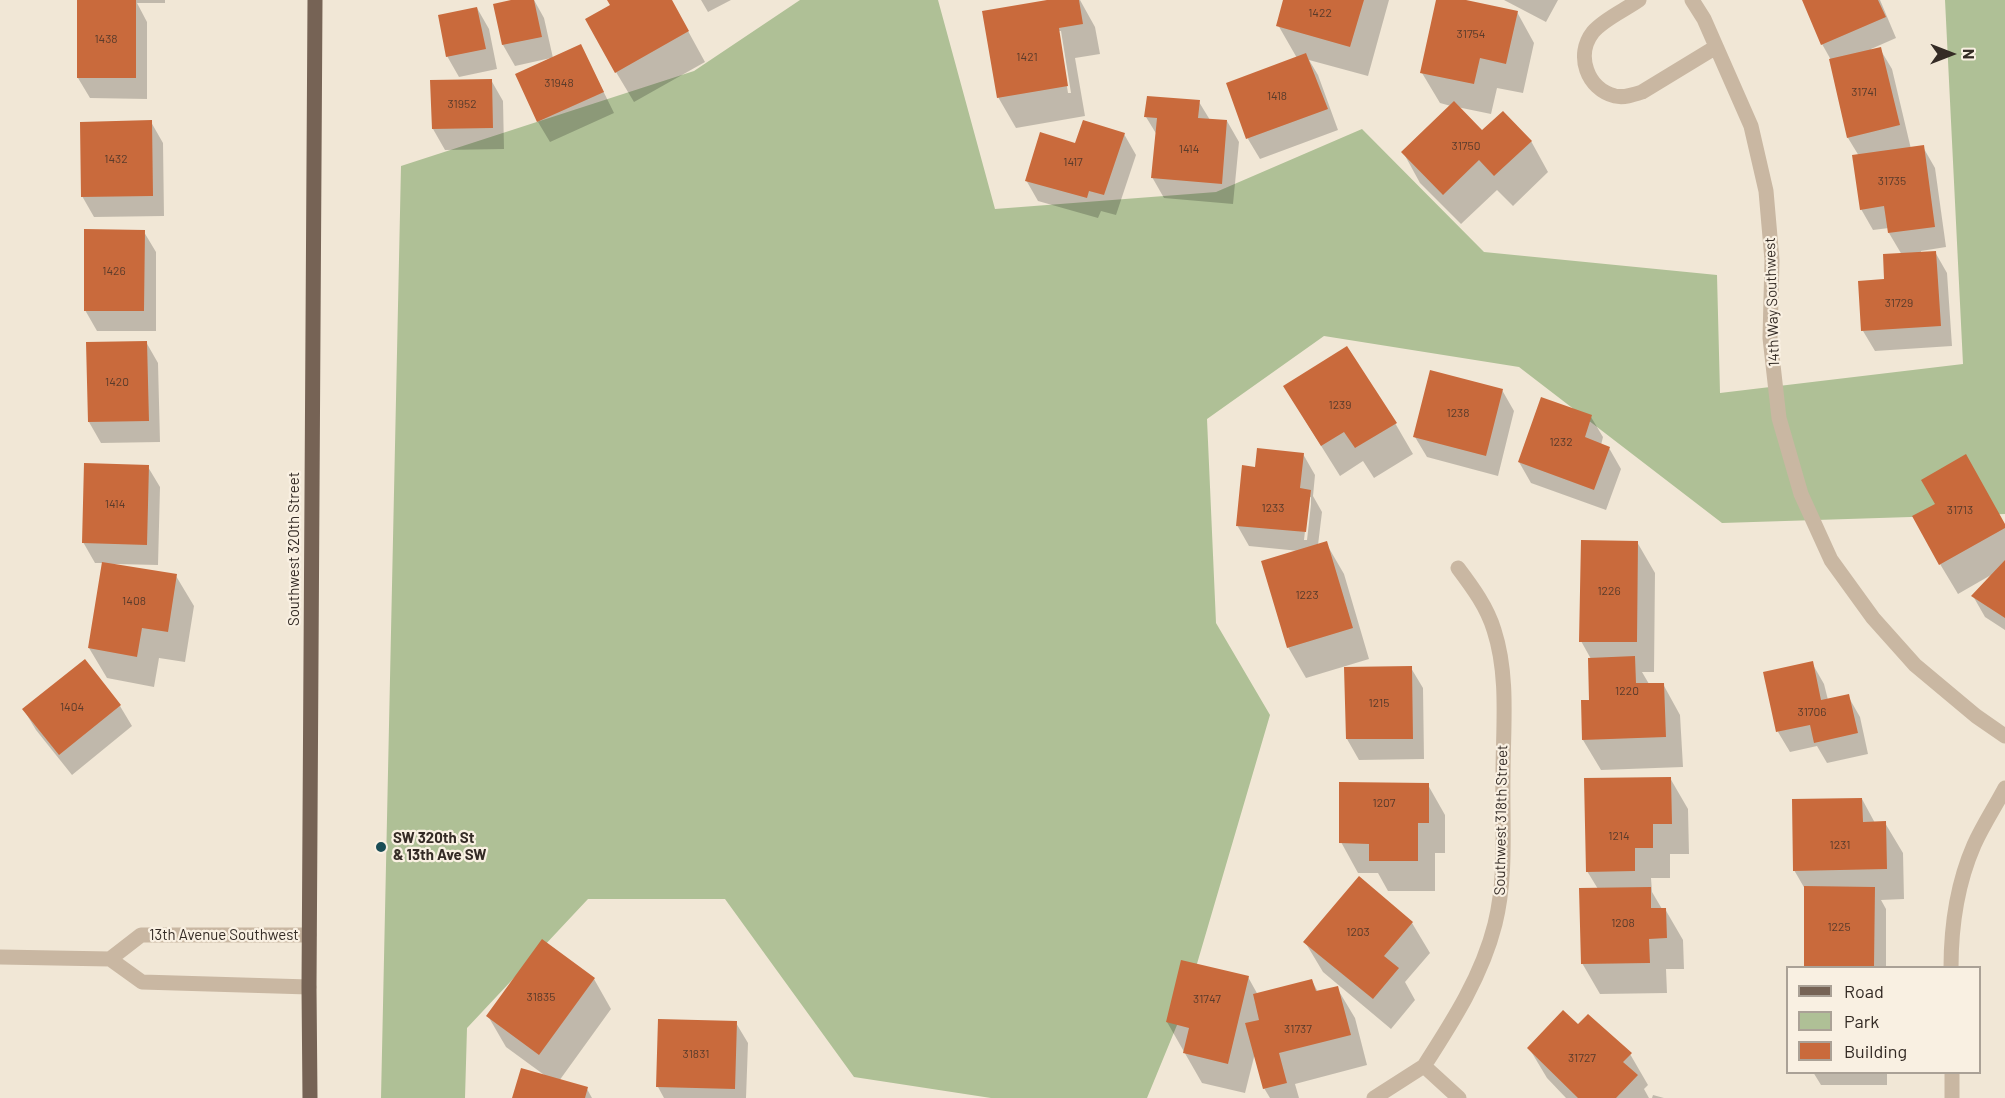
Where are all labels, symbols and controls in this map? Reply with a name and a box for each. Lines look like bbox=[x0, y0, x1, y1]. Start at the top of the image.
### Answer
house number: 1422 bbox=[1308, 6, 1332, 20]
north arrow bbox=[1921, 24, 1981, 84]
house number: 31754 bbox=[1457, 27, 1485, 41]
house number: 1438 bbox=[94, 32, 118, 46]
text: N bbox=[1960, 49, 1979, 59]
house number: 1421 bbox=[1016, 50, 1038, 64]
house number: 31948 bbox=[544, 76, 574, 90]
house number: 31741 bbox=[1851, 85, 1877, 99]
house number: 1418 bbox=[1267, 89, 1287, 103]
house number: 31952 bbox=[447, 97, 477, 111]
house number: 31750 bbox=[1452, 139, 1480, 153]
house number: 1414 bbox=[1179, 142, 1199, 156]
house number: 1432 bbox=[104, 152, 128, 166]
house number: 1417 bbox=[1063, 155, 1083, 169]
house number: 31735 bbox=[1878, 174, 1906, 188]
street label: 14th Way Southwest bbox=[1761, 237, 1783, 367]
house number: 1426 bbox=[102, 264, 126, 278]
house number: 31729 bbox=[1885, 296, 1913, 310]
house number: 1420 bbox=[105, 375, 129, 389]
house number: 1239 bbox=[1329, 398, 1351, 412]
house number: 1238 bbox=[1447, 406, 1469, 420]
house number: 1232 bbox=[1549, 435, 1573, 449]
street label: Southwest 320th Street bbox=[285, 472, 303, 626]
house number: 1414 bbox=[105, 497, 125, 511]
house number: 1233 bbox=[1262, 501, 1284, 515]
house number: 31713 bbox=[1947, 503, 1973, 517]
house number: 1226 bbox=[1597, 584, 1621, 598]
house number: 1223 bbox=[1295, 588, 1319, 602]
house number: 1408 bbox=[122, 594, 146, 608]
house number: 1220 bbox=[1615, 684, 1639, 698]
house number: 1215 bbox=[1369, 696, 1389, 710]
house number: 1404 bbox=[60, 700, 84, 714]
house number: 31706 bbox=[1798, 705, 1826, 719]
street label: Southwest 318th Street bbox=[1491, 745, 1511, 895]
house number: 1207 bbox=[1372, 796, 1396, 810]
place label: SW 320th St & 13th Ave SW bbox=[393, 829, 486, 864]
house number: 1214 bbox=[1608, 829, 1630, 843]
house number: 1231 bbox=[1830, 838, 1850, 852]
marker: SW 320th St & 13th Ave SW bbox=[374, 840, 388, 854]
house number: 1208 bbox=[1611, 916, 1635, 930]
house number: 1225 bbox=[1827, 920, 1851, 934]
house number: 1203 bbox=[1346, 925, 1370, 939]
street label: 13th Avenue Southwest bbox=[149, 926, 299, 944]
legend bbox=[1786, 966, 1981, 1074]
text: Road bbox=[1844, 980, 1884, 1002]
house number: 31835 bbox=[527, 990, 555, 1004]
house number: 31747 bbox=[1193, 992, 1221, 1006]
text: Park bbox=[1844, 1010, 1879, 1032]
house number: 31737 bbox=[1284, 1022, 1312, 1036]
text: Building bbox=[1844, 1040, 1907, 1062]
house number: 31831 bbox=[683, 1047, 709, 1061]
house number: 31727 bbox=[1568, 1051, 1596, 1065]

